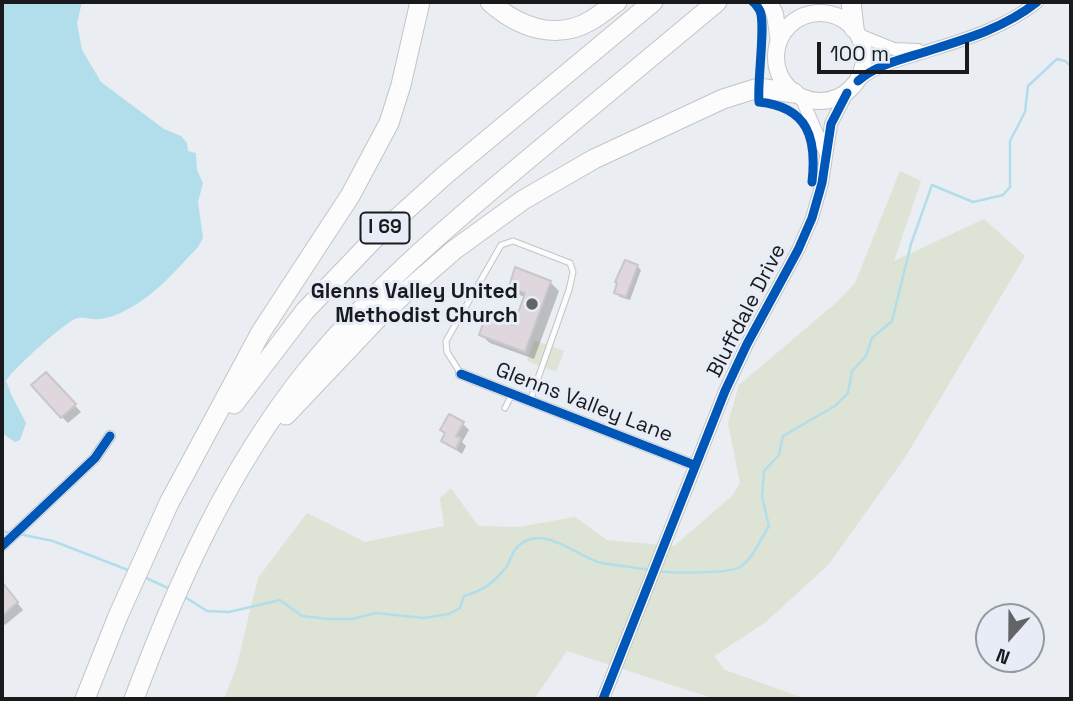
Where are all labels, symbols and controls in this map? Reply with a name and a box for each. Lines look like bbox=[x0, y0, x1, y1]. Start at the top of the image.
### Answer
scale bar bbox=[821, 28, 973, 72]
text: 100 m bbox=[830, 40, 889, 67]
road number: I 69 bbox=[360, 212, 410, 244]
street label: Bluffdale Drive bbox=[703, 240, 791, 382]
place label: Glenns Valley United Methodist Church bbox=[311, 279, 518, 329]
marker: Glenns Valley United Methodist Church bbox=[524, 296, 540, 312]
street label: Glenns Valley Lane bbox=[492, 358, 676, 448]
north arrow bbox=[975, 603, 1045, 673]
text: N bbox=[993, 642, 1013, 670]

